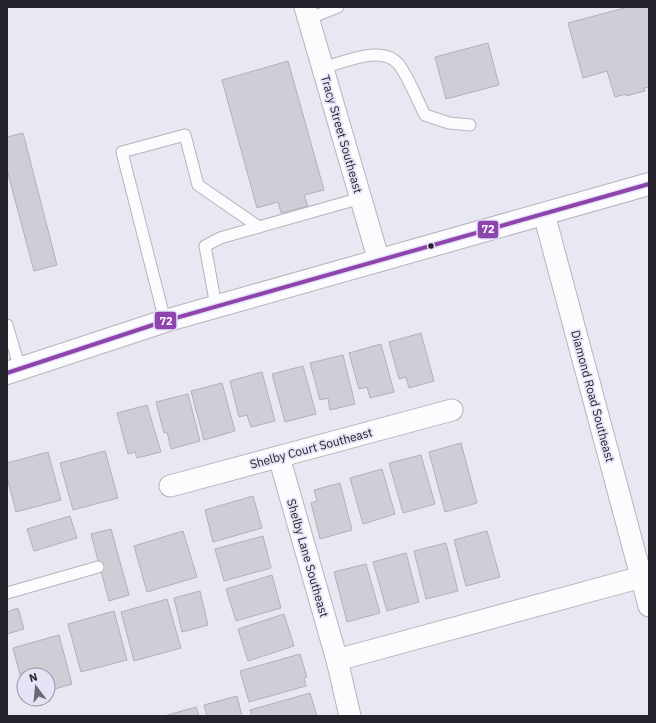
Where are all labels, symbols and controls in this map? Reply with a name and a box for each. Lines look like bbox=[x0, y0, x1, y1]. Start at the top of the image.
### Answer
street label: Tracy Street Southeast bbox=[318, 73, 366, 195]
line badge: 72 bbox=[477, 220, 499, 239]
text: 72 bbox=[481, 222, 495, 236]
unlabelled marker bbox=[426, 241, 436, 251]
line badge: 72 bbox=[154, 311, 177, 330]
text: 72 bbox=[159, 314, 173, 328]
street label: Diamond Road Southeast bbox=[568, 328, 618, 464]
street label: Shelby Court Southeast bbox=[248, 424, 374, 472]
street label: Shelby Lane Southeast bbox=[284, 497, 332, 619]
north arrow bbox=[16, 667, 56, 707]
text: N bbox=[27, 670, 39, 685]

